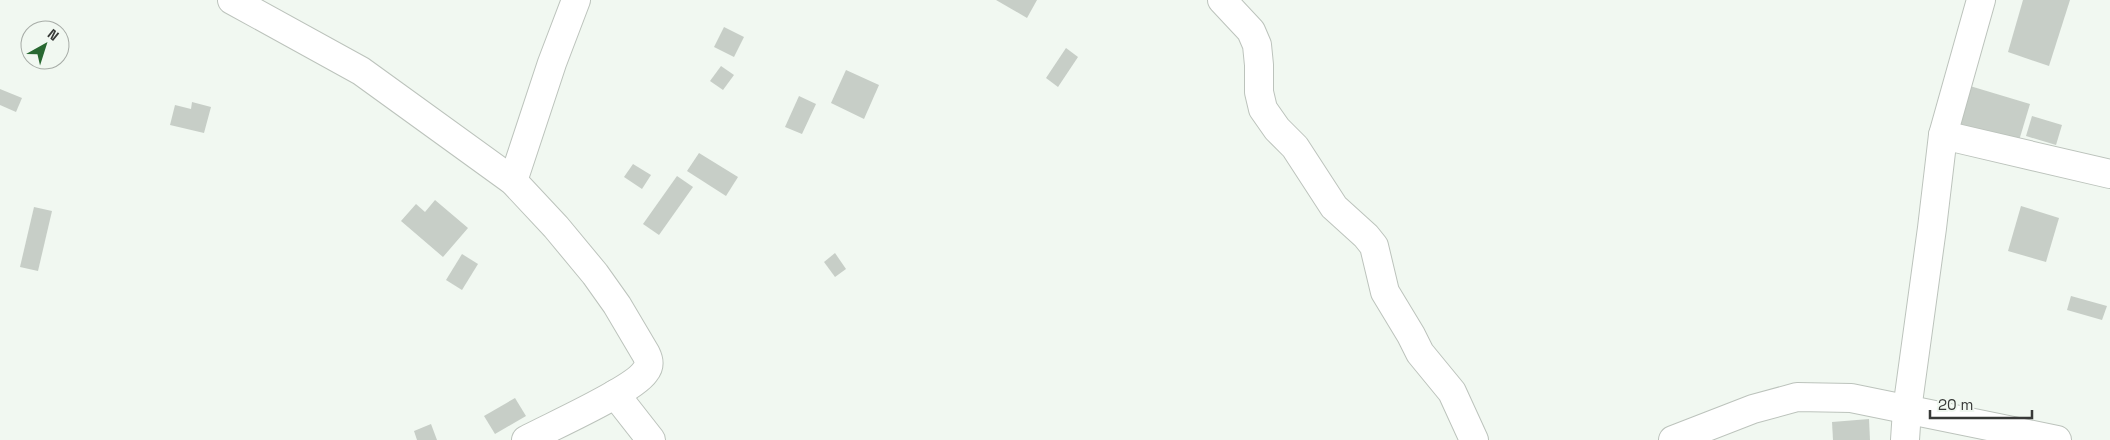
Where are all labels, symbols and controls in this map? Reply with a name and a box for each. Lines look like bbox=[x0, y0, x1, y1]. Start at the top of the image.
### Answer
north arrow bbox=[20, 20, 70, 70]
text: N bbox=[44, 25, 62, 45]
scale bar bbox=[1930, 388, 2032, 420]
text: 20 m bbox=[1938, 395, 1973, 414]

